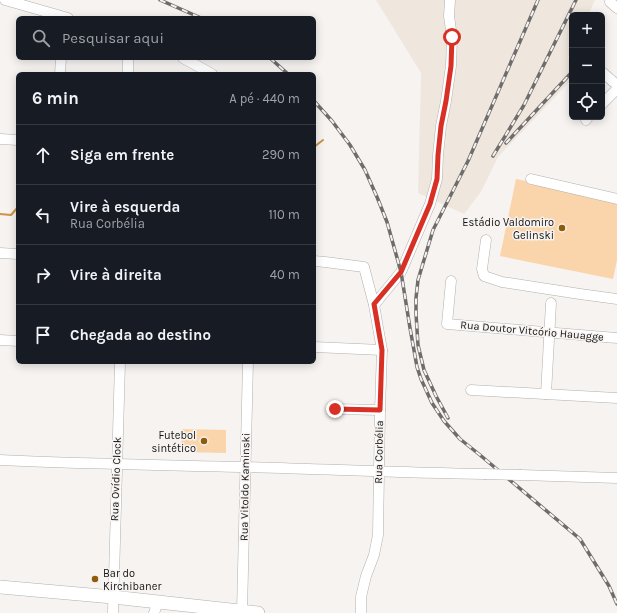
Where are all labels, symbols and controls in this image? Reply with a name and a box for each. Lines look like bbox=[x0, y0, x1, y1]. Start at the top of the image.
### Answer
map controls bbox=[569, 12, 605, 120]
button: + bbox=[569, 12, 605, 48]
search box bbox=[16, 16, 316, 60]
icon: search bbox=[30, 27, 52, 49]
route start bbox=[443, 28, 461, 46]
text: Pesquisar aqui bbox=[62, 29, 164, 47]
button: − bbox=[569, 48, 605, 84]
button: locate bbox=[569, 84, 605, 120]
text: 6 min bbox=[32, 88, 79, 108]
text: A pé · 440 m bbox=[229, 91, 300, 106]
icon: ahead bbox=[32, 144, 54, 166]
text: Siga em frente bbox=[70, 146, 174, 164]
text: 290 m bbox=[262, 147, 300, 162]
text: Vire à esquerda bbox=[70, 198, 180, 216]
icon: left bbox=[32, 204, 54, 226]
text: 110 m bbox=[268, 207, 300, 222]
text: Rua Corbélia bbox=[70, 216, 145, 231]
place label: Estádio Valdomiro Gelinski bbox=[462, 216, 554, 242]
marker: Estádio Valdomiro Gelinski bbox=[557, 223, 567, 233]
icon: right bbox=[32, 264, 54, 286]
text: Vire à direita bbox=[70, 266, 162, 284]
text: 40 m bbox=[270, 267, 300, 282]
street label: Rua Doutor Vitcório Hauagge bbox=[460, 318, 605, 344]
icon: arrive bbox=[32, 324, 54, 346]
text: Chegada ao destino bbox=[70, 326, 211, 344]
route end bbox=[326, 400, 344, 418]
street label: Rua Corbélia bbox=[372, 420, 386, 484]
place label: Futebol sintético bbox=[151, 429, 196, 455]
street label: Rua Vitoldo Kaminski bbox=[238, 433, 252, 541]
marker: Futebol sintético bbox=[199, 436, 209, 446]
street label: Rua Ovídio Clock bbox=[108, 437, 124, 521]
place label: Bar do Kirchibaner bbox=[103, 567, 161, 593]
marker: Bar do Kirchibaner bbox=[90, 574, 100, 584]

